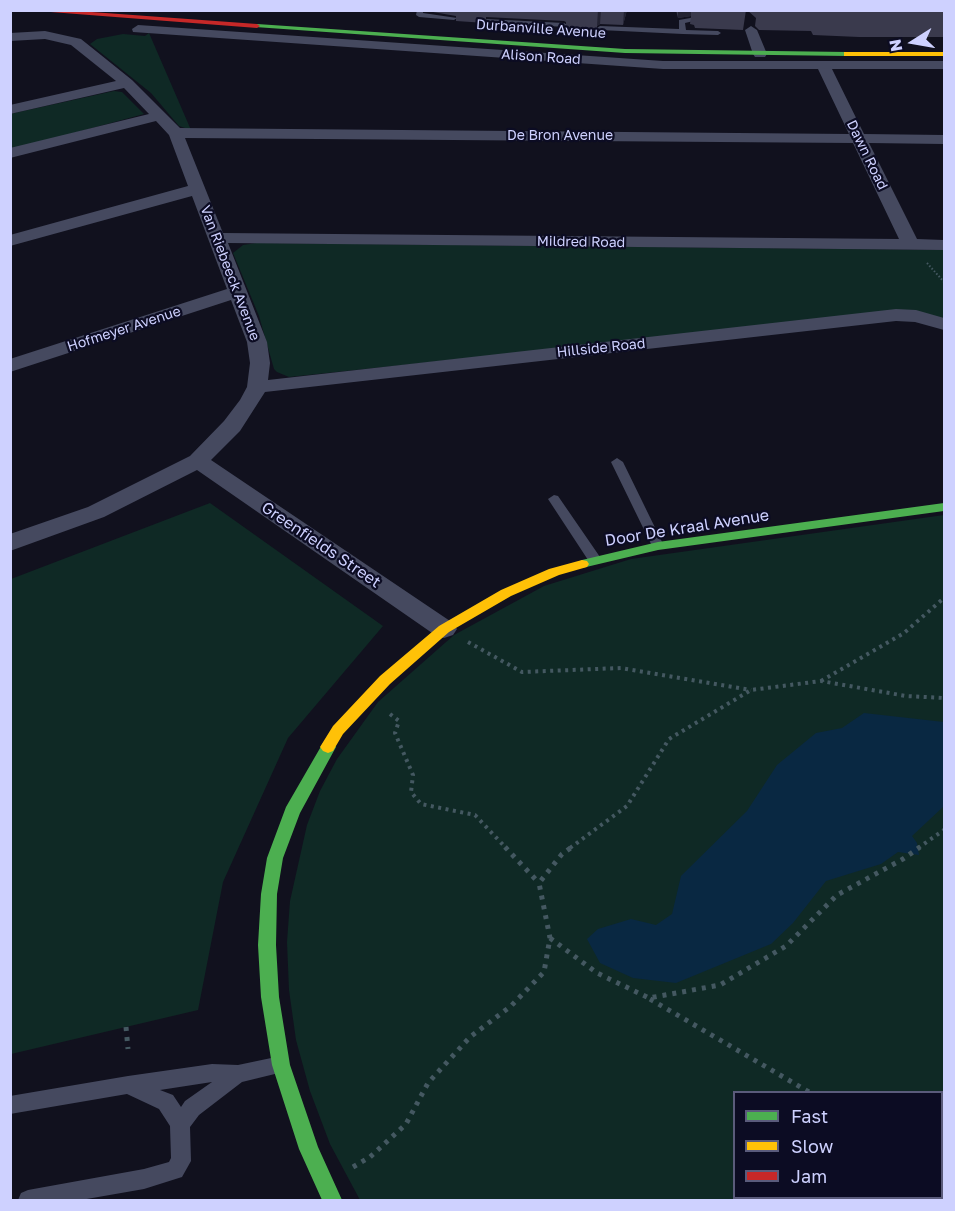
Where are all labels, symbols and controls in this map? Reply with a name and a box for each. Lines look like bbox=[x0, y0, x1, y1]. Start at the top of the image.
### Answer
north arrow bbox=[883, 12, 943, 72]
street label: Durbanville Avenue bbox=[476, 16, 606, 42]
text: N bbox=[884, 38, 906, 53]
street label: Alison Road bbox=[501, 46, 581, 68]
street label: Dawn Road bbox=[843, 117, 891, 193]
street label: De Bron Avenue bbox=[507, 128, 613, 144]
street label: Van Riebeeck Avenue bbox=[196, 203, 264, 343]
street label: Mildred Road bbox=[537, 233, 625, 251]
street label: Hofmeyer Avenue bbox=[65, 303, 183, 355]
street label: Hillside Road bbox=[556, 335, 646, 361]
street label: Greenfields Street bbox=[258, 498, 384, 592]
street label: Door De Kraal Avenue bbox=[604, 506, 770, 550]
legend bbox=[733, 1091, 943, 1199]
text: Fast bbox=[791, 1105, 828, 1127]
text: Slow bbox=[791, 1135, 833, 1157]
text: Jam bbox=[791, 1165, 827, 1187]

